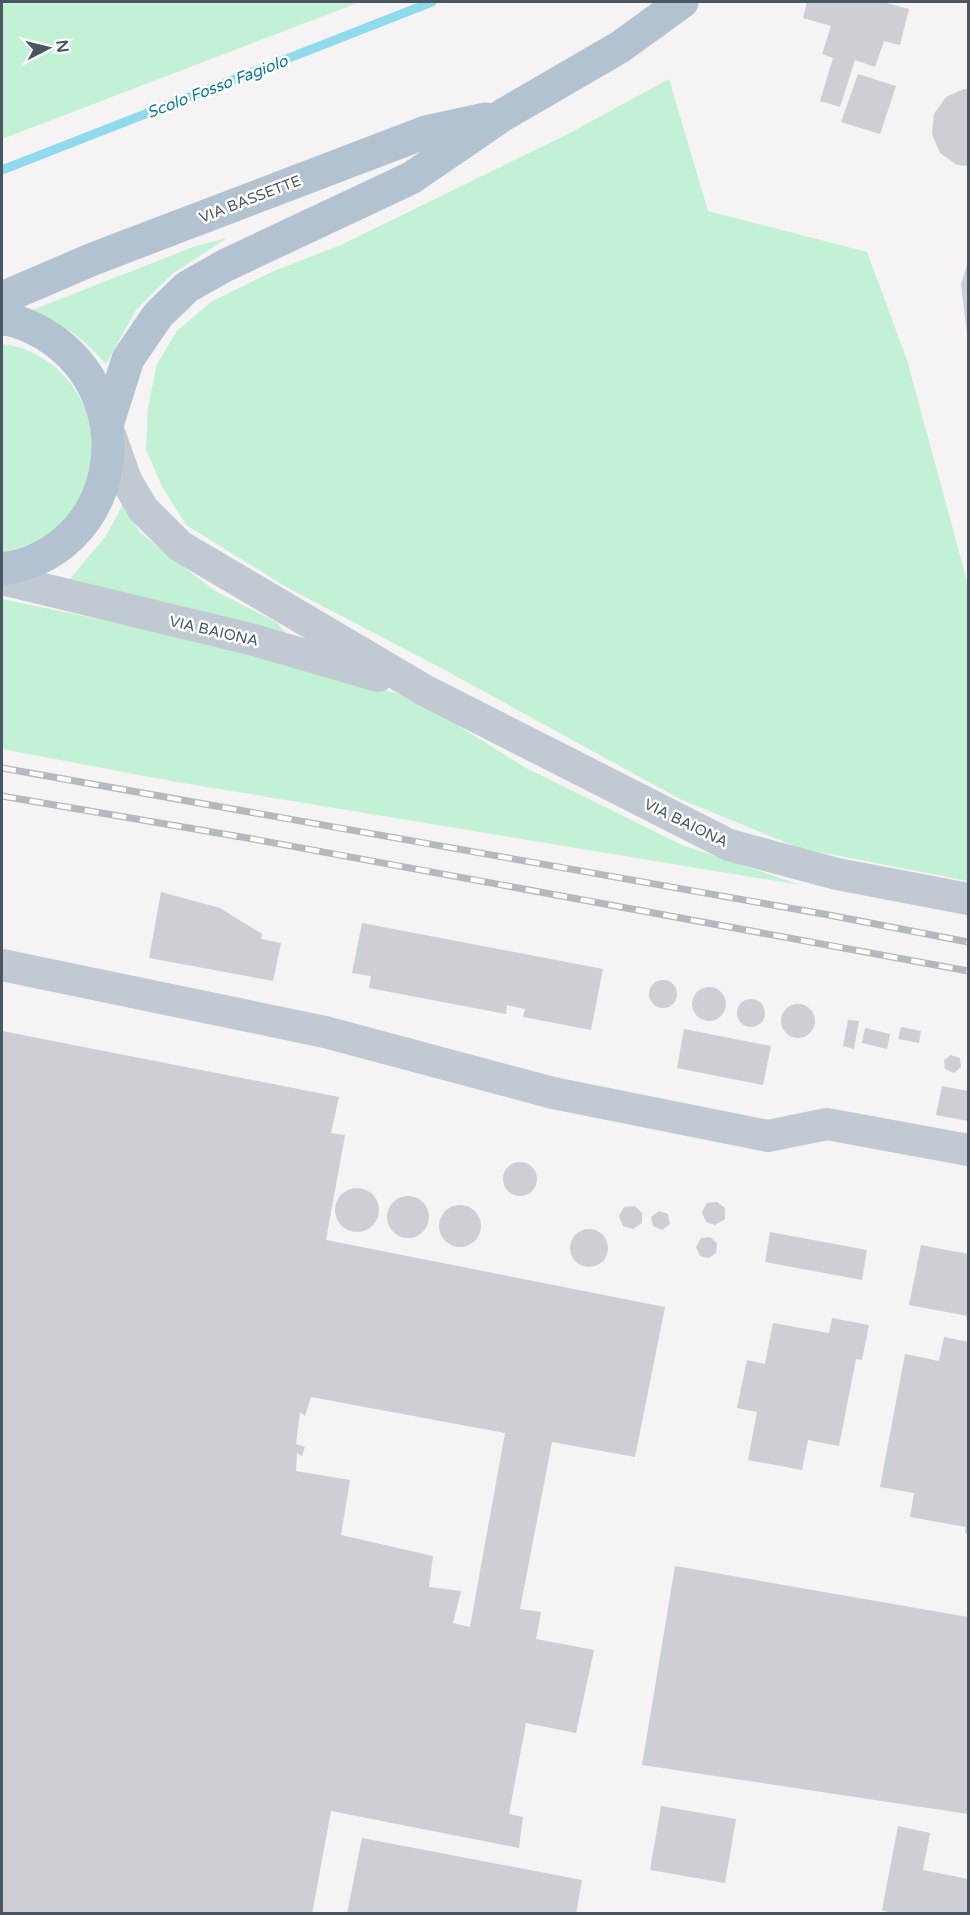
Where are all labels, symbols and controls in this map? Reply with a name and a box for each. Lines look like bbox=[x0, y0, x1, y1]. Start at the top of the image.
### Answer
north arrow bbox=[18, 18, 78, 78]
text: N bbox=[51, 39, 73, 54]
water label: Scolo Fosso Fagiolo bbox=[144, 50, 292, 123]
street label: VIA BASSETTE bbox=[197, 171, 303, 227]
street label: VIA BAIONA bbox=[168, 612, 260, 650]
street label: VIA BAIONA bbox=[641, 795, 731, 851]

